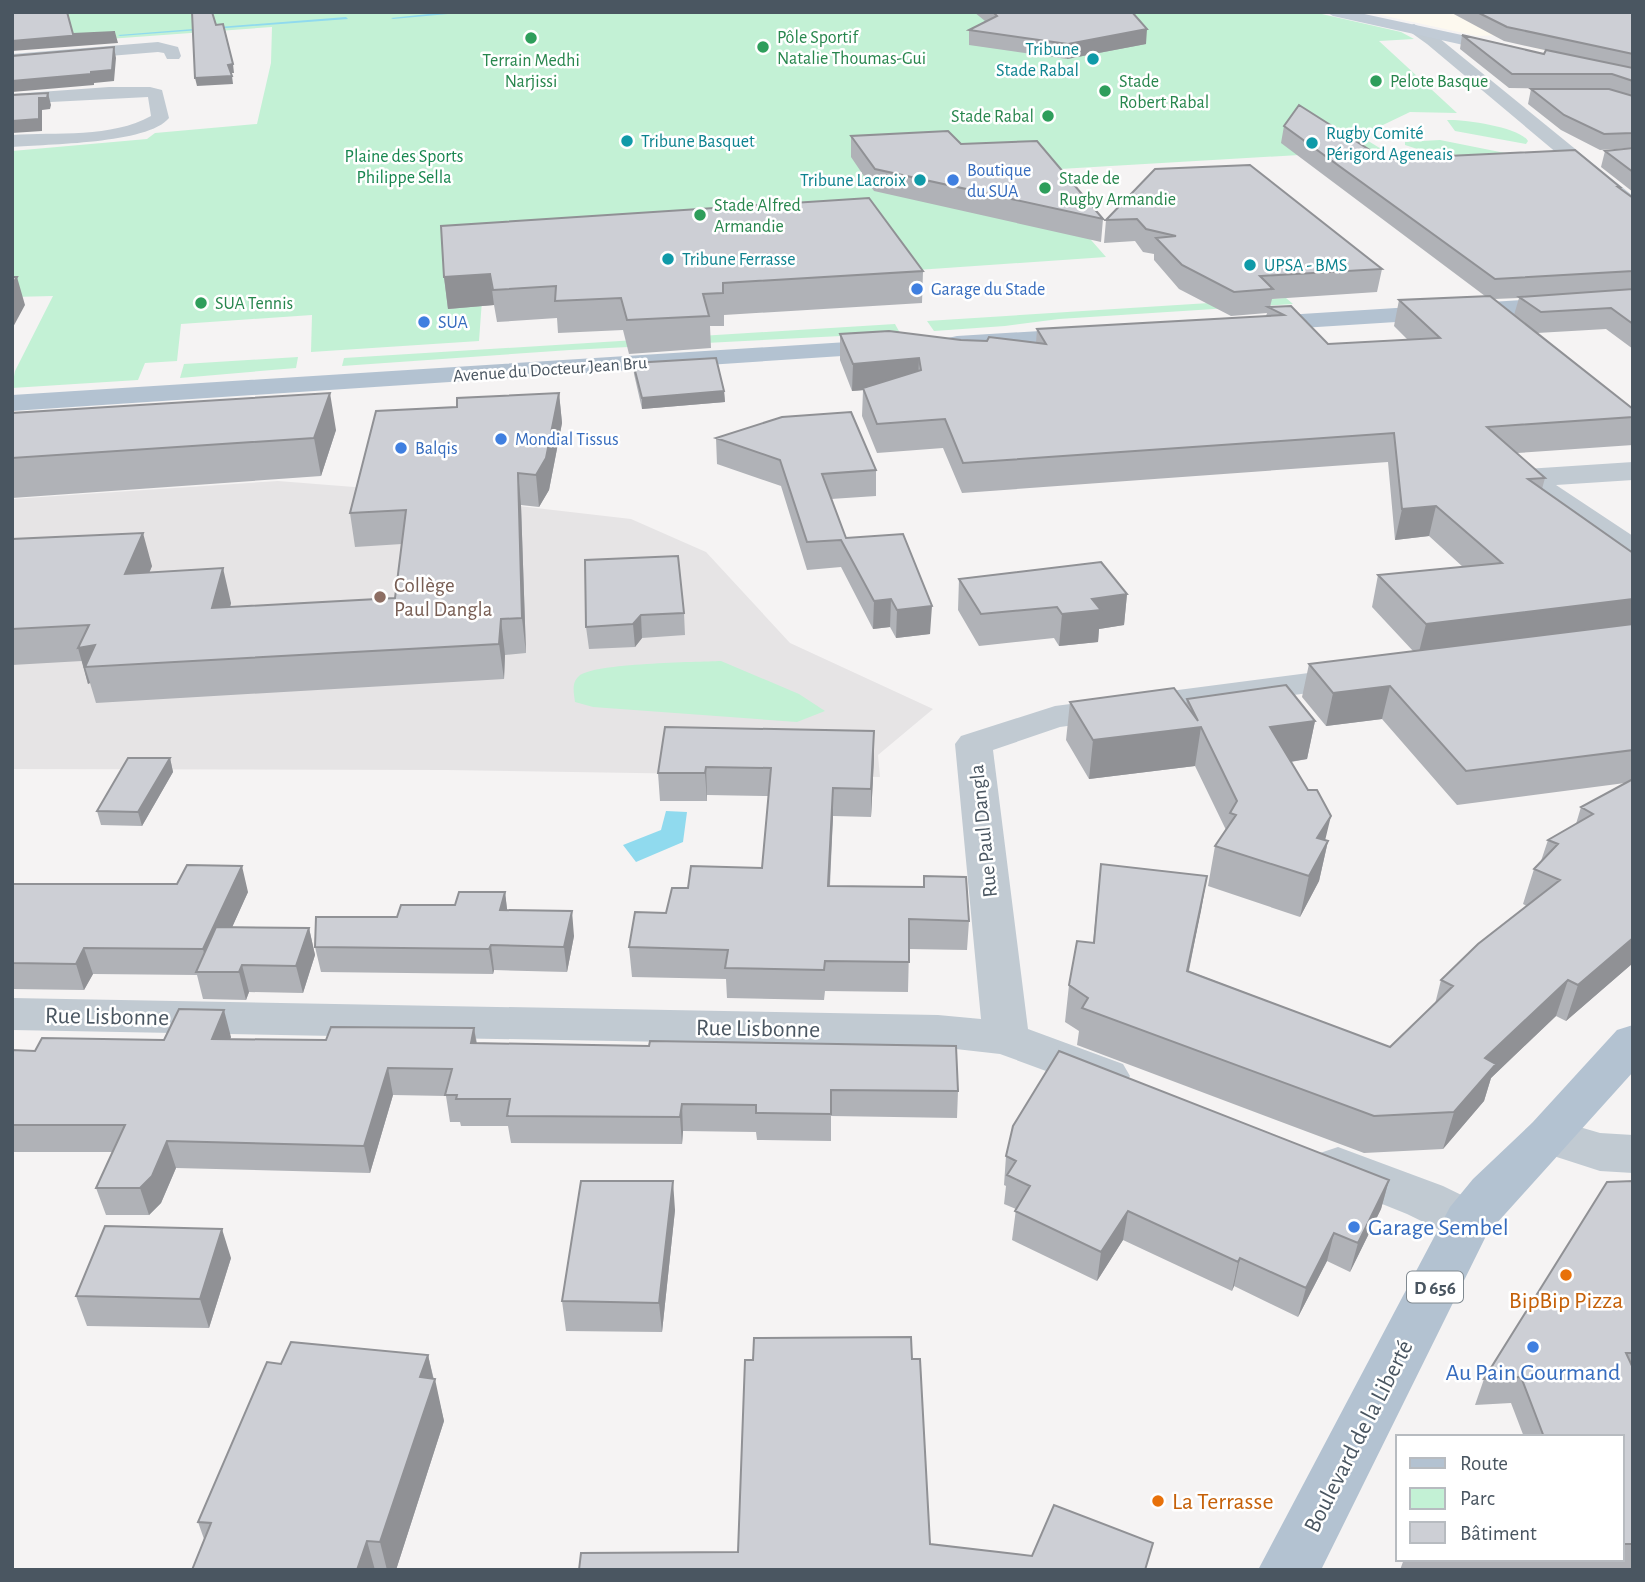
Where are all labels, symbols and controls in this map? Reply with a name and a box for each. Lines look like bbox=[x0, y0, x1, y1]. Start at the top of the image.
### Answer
place label: Pôle Sportif Natalie Thoumas-Gui bbox=[777, 29, 926, 68]
marker: Terrain Medhi Narjissi bbox=[523, 30, 539, 46]
marker: Pôle Sportif Natalie Thoumas-Gui bbox=[755, 39, 771, 55]
place label: Tribune Stade Rabal bbox=[996, 41, 1079, 80]
marker: Tribune Stade Rabal bbox=[1085, 51, 1101, 67]
place label: Terrain Medhi Narjissi bbox=[482, 52, 580, 91]
place label: Stade Robert Rabal bbox=[1119, 73, 1209, 112]
marker: Pelote Basque bbox=[1368, 73, 1384, 89]
place label: Pelote Basque bbox=[1390, 73, 1488, 91]
marker: Stade Robert Rabal bbox=[1097, 83, 1113, 99]
place label: Stade Rabal bbox=[951, 108, 1034, 126]
marker: Stade Rabal bbox=[1040, 108, 1056, 124]
place label: Rugby Comité Périgord Ageneais bbox=[1326, 125, 1453, 164]
marker: Tribune Basquet bbox=[619, 133, 635, 149]
place label: Tribune Basquet bbox=[641, 133, 755, 151]
marker: Rugby Comité Périgord Ageneais bbox=[1304, 135, 1320, 151]
park label: Plaine des Sports Philippe Sella bbox=[345, 148, 463, 187]
place label: Boutique du SUA bbox=[967, 162, 1031, 201]
place label: Stade de Rugby Armandie bbox=[1059, 170, 1176, 209]
place label: Tribune Lacroix bbox=[800, 172, 906, 190]
marker: Tribune Lacroix bbox=[912, 172, 928, 188]
marker: Boutique du SUA bbox=[945, 172, 961, 188]
marker: Stade de Rugby Armandie bbox=[1037, 180, 1053, 196]
place label: Stade Alfred Armandie bbox=[714, 197, 801, 236]
marker: Stade Alfred Armandie bbox=[692, 207, 708, 223]
marker: Tribune Ferrasse bbox=[660, 251, 676, 267]
place label: Tribune Ferrasse bbox=[682, 251, 796, 269]
marker: UPSA - BMS bbox=[1242, 257, 1258, 273]
place label: UPSA - BMS bbox=[1264, 257, 1347, 275]
marker: Garage du Stade bbox=[909, 281, 925, 297]
place label: Garage du Stade bbox=[931, 281, 1045, 299]
marker: SUA Tennis bbox=[193, 295, 209, 311]
place label: SUA Tennis bbox=[215, 295, 293, 313]
marker: SUA bbox=[416, 314, 432, 330]
place label: SUA bbox=[438, 314, 468, 332]
street label: Avenue du Docteur Jean Bru bbox=[453, 354, 648, 386]
marker: Mondial Tissus bbox=[493, 431, 509, 447]
place label: Mondial Tissus bbox=[515, 431, 619, 449]
marker: Balqis bbox=[393, 440, 409, 456]
place label: Balqis bbox=[415, 440, 458, 458]
place label: Collège Paul Dangla bbox=[394, 575, 493, 620]
marker: Collège Paul Dangla bbox=[372, 589, 388, 605]
street label: Rue Paul Dangla bbox=[966, 763, 1001, 898]
street label: Rue Lisbonne bbox=[45, 1004, 169, 1030]
street label: Rue Lisbonne bbox=[696, 1016, 820, 1042]
place label: Garage Sembel bbox=[1368, 1216, 1509, 1240]
marker: Garage Sembel bbox=[1346, 1219, 1362, 1235]
marker: BipBip Pizza bbox=[1558, 1267, 1574, 1283]
road number: D 656 bbox=[1407, 1272, 1463, 1302]
place label: BipBip Pizza bbox=[1509, 1289, 1623, 1313]
street label: Boulevard de la Liberté bbox=[1300, 1336, 1418, 1536]
marker: Au Pain Gourmand bbox=[1525, 1339, 1541, 1355]
place label: Au Pain Gourmand bbox=[1445, 1361, 1621, 1385]
legend bbox=[1396, 1435, 1624, 1561]
text: Route bbox=[1460, 1453, 1508, 1474]
text: Parc bbox=[1460, 1488, 1495, 1509]
place label: La Terrasse bbox=[1172, 1490, 1273, 1514]
marker: La Terrasse bbox=[1150, 1493, 1166, 1509]
text: Bâtiment bbox=[1460, 1523, 1537, 1544]

